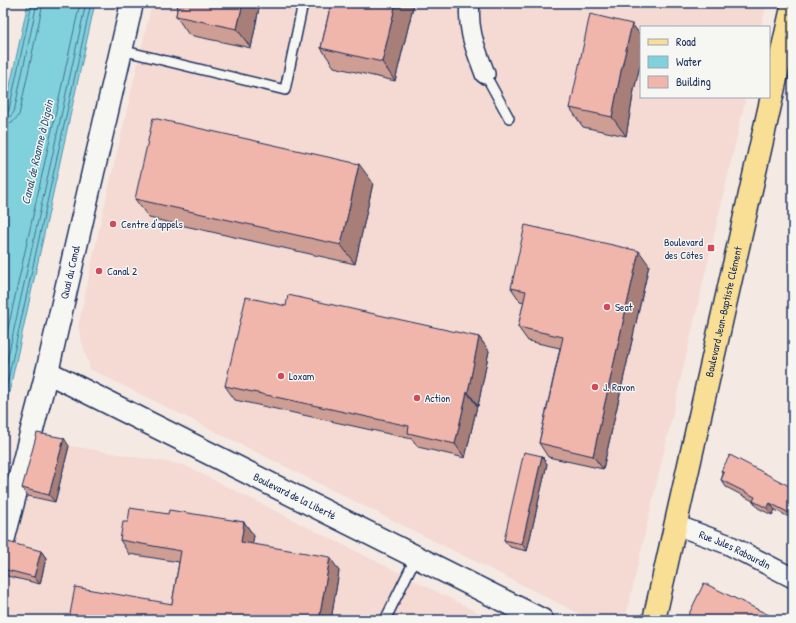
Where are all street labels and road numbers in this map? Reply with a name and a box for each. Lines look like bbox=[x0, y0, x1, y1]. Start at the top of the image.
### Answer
street label: Quai du Canal bbox=[57, 244, 83, 300]
street label: Boulevard Jean-Baptiste Clément bbox=[702, 245, 745, 378]
street label: Boulevard de la Liberté bbox=[251, 470, 339, 523]
street label: Rue Jules Rabourdin bbox=[697, 527, 773, 572]

